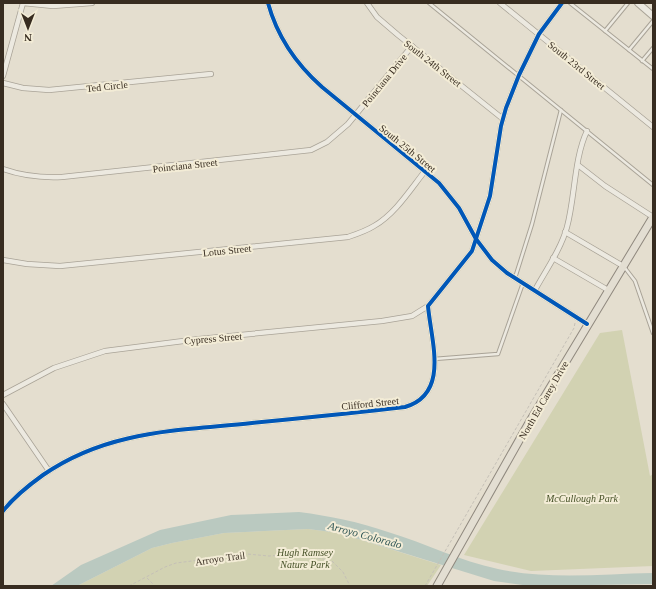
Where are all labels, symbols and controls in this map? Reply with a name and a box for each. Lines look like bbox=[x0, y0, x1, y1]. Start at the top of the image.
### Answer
north arrow bbox=[8, 8, 48, 48]
text: N bbox=[24, 32, 32, 44]
street label: South 24th Street bbox=[402, 38, 464, 89]
street label: South 23rd Street bbox=[546, 39, 608, 92]
street label: Poinciana Drive bbox=[360, 51, 409, 109]
street label: Ted Circle bbox=[86, 79, 129, 94]
street label: South 25th Street bbox=[377, 122, 438, 175]
street label: Poinciana Street bbox=[152, 157, 218, 174]
street label: Lotus Street bbox=[202, 242, 252, 259]
street label: Cypress Street bbox=[184, 330, 243, 347]
street label: North Ed Carey Drive bbox=[517, 359, 571, 441]
street label: Clifford Street bbox=[341, 395, 400, 412]
park label: McCullough Park bbox=[545, 493, 619, 504]
water label: Arroyo Colorado bbox=[326, 519, 404, 551]
park label: Hugh Ramsey Nature Park bbox=[276, 547, 333, 570]
street label: Arroyo Trail bbox=[194, 550, 246, 567]

